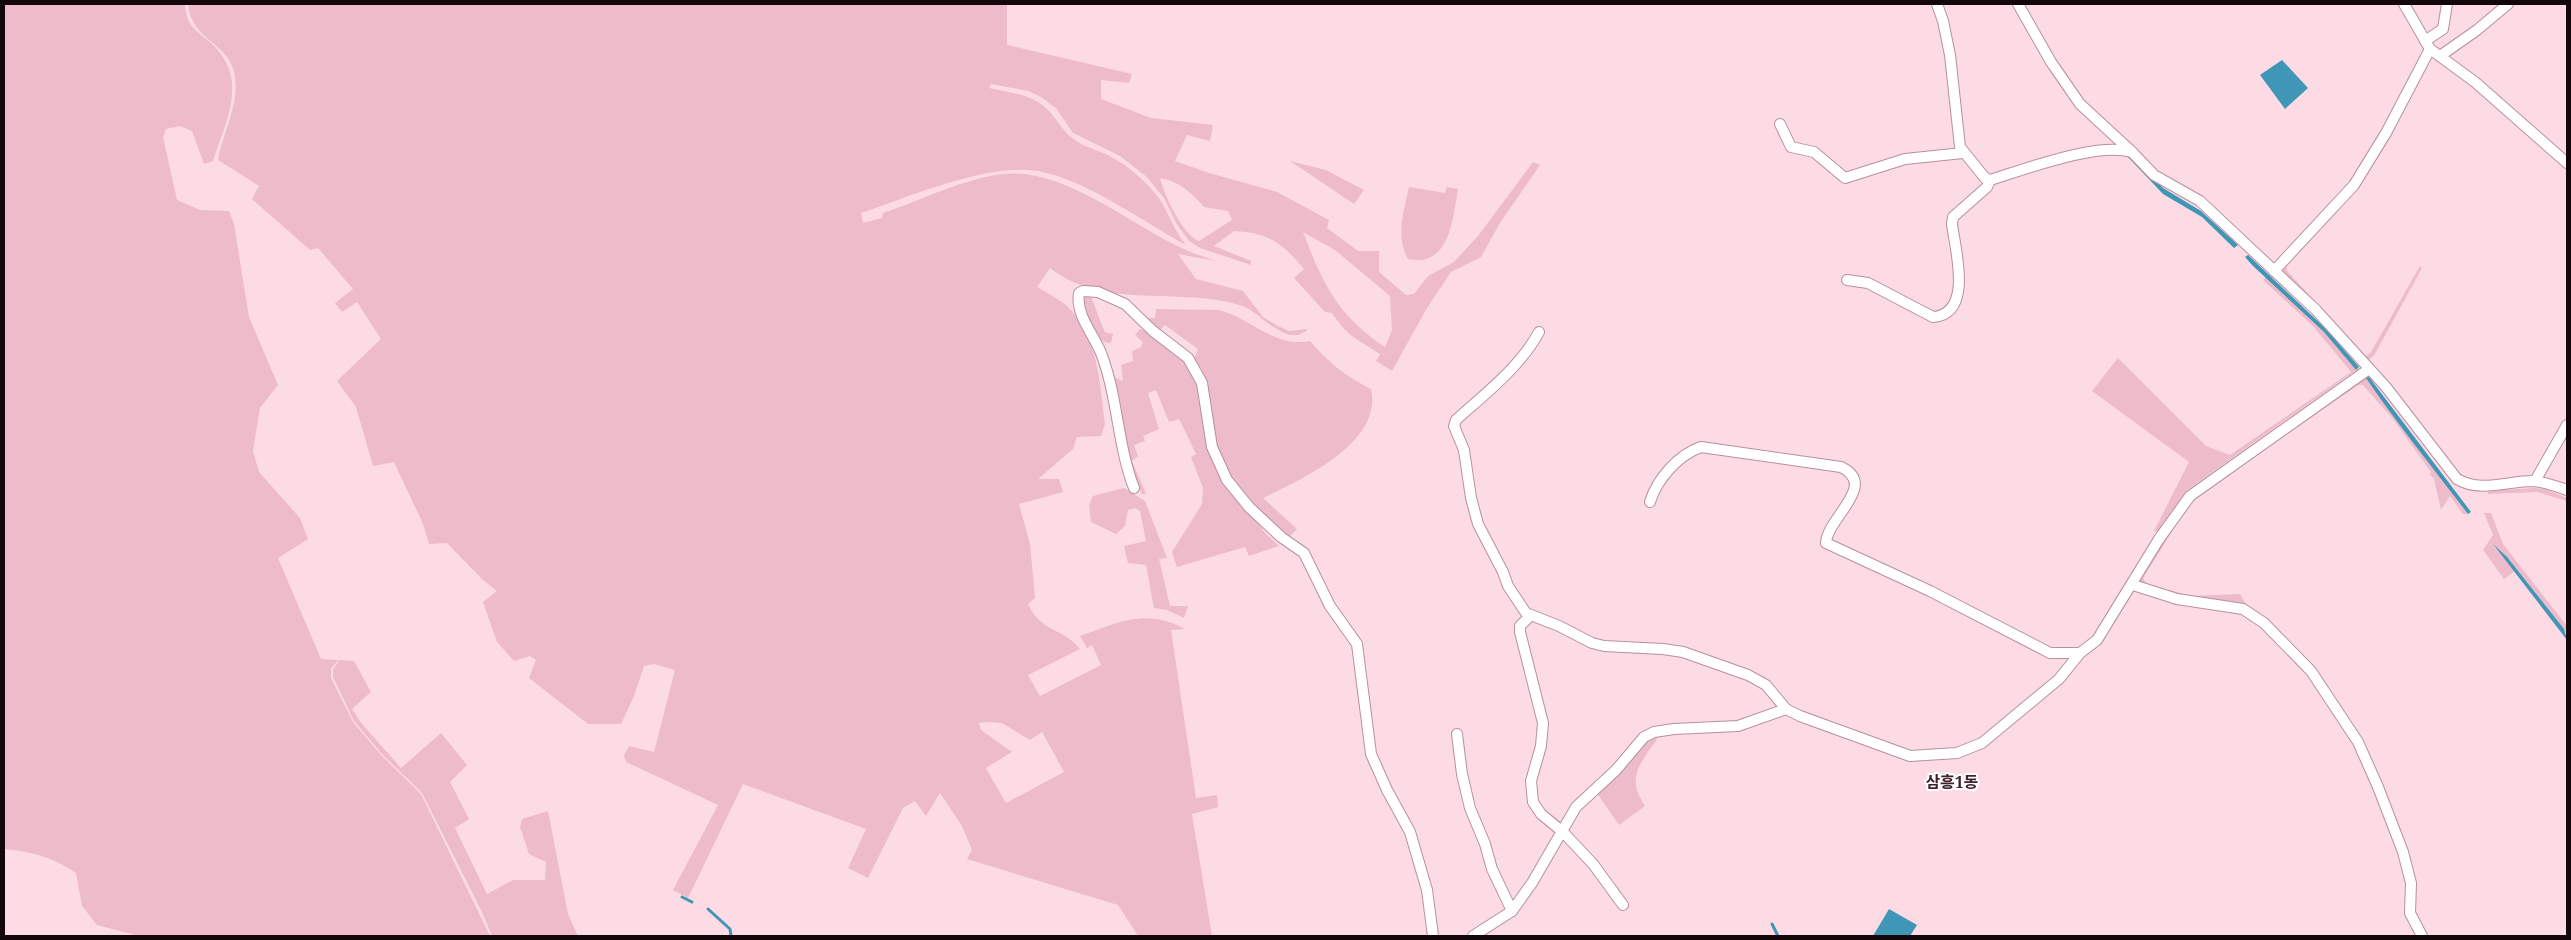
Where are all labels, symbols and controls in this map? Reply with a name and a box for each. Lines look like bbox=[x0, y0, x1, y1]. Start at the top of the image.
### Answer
district label: 삼흥1동 bbox=[1925, 771, 1979, 793]

